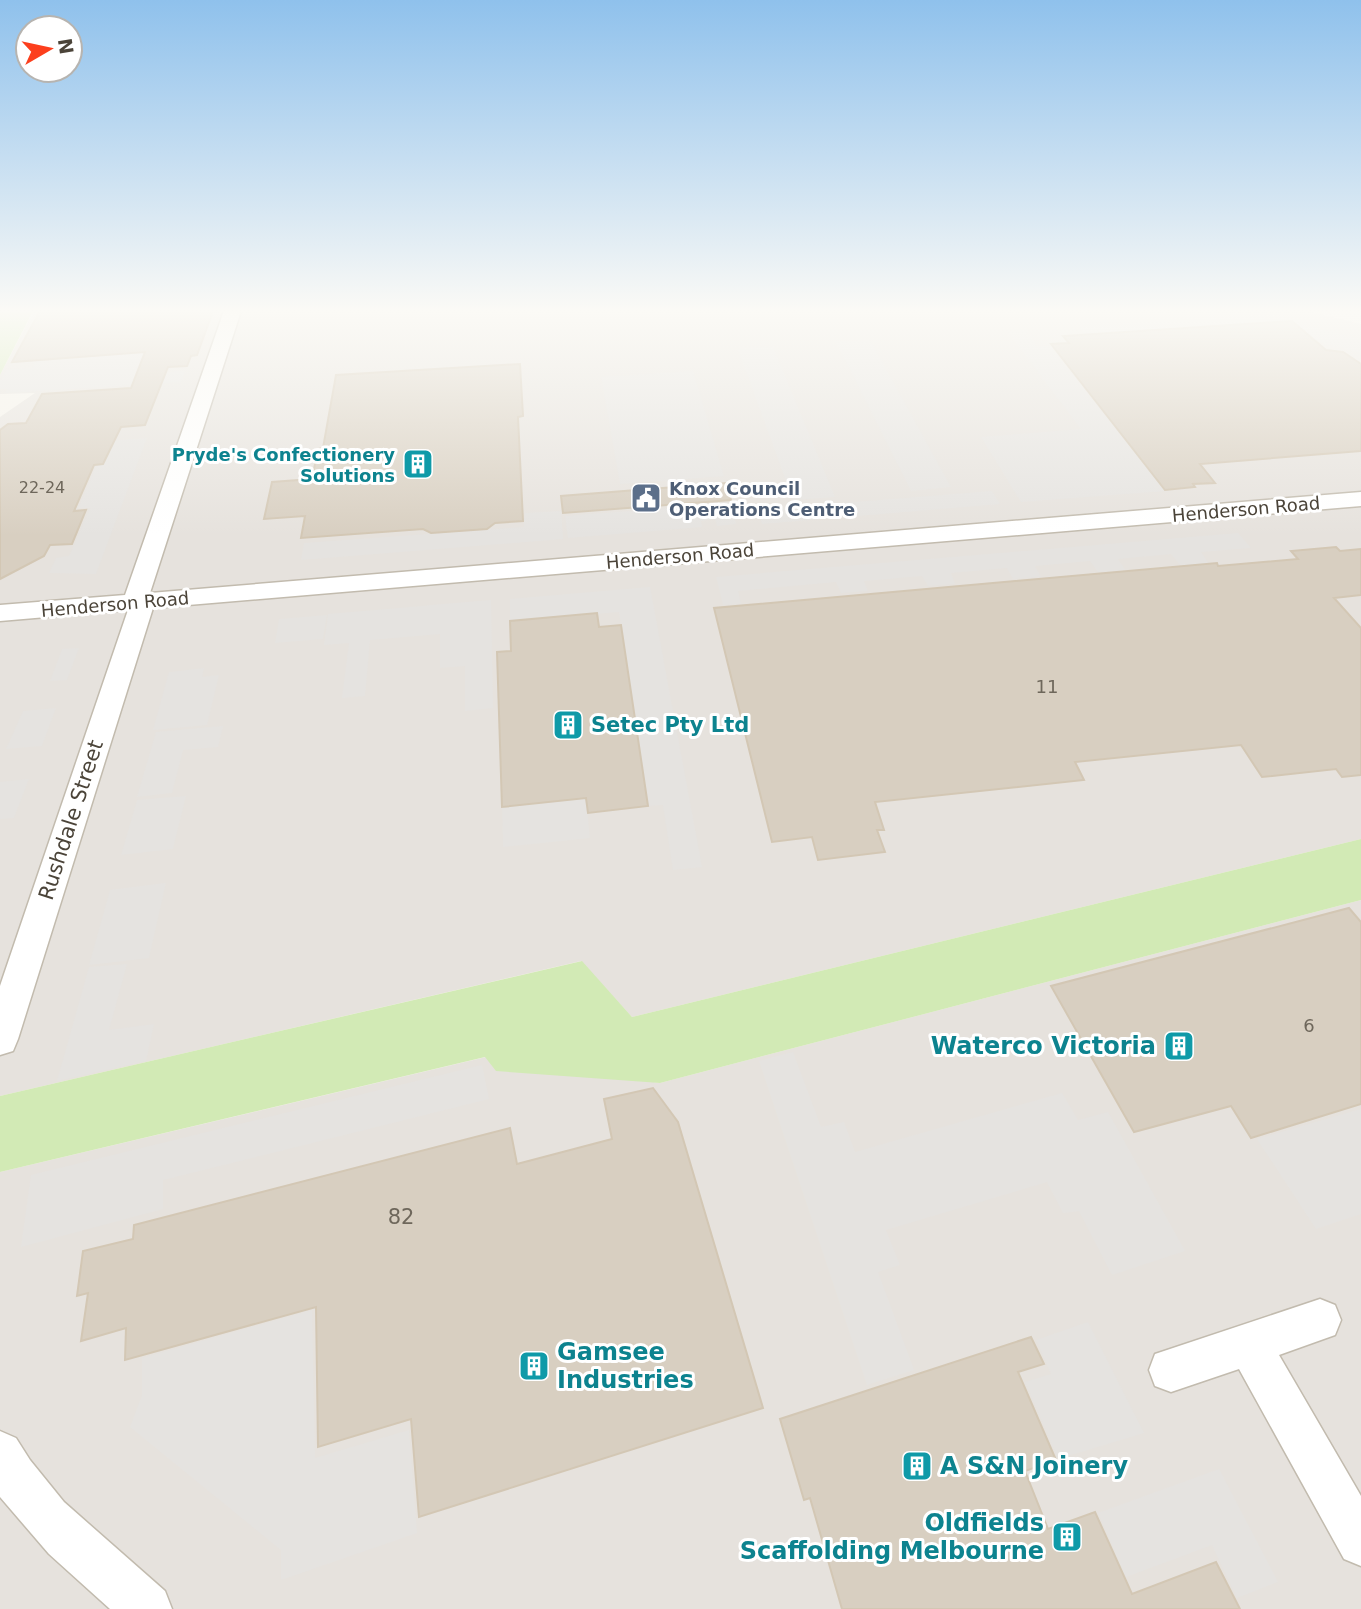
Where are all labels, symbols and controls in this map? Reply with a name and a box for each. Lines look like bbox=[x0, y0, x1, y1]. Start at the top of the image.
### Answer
north arrow bbox=[14, 14, 84, 84]
text: N bbox=[54, 37, 78, 56]
place label: Pryde's Confectionery Solutions bbox=[172, 444, 395, 486]
building icon: Pryde's Confectionery Solutions bbox=[401, 447, 435, 481]
house number: 22-24 bbox=[19, 478, 65, 497]
place label: Knox Council Operations Centre bbox=[669, 478, 855, 520]
public building icon: Knox Council Operations Centre bbox=[629, 481, 663, 515]
street label: Henderson Road bbox=[1171, 492, 1321, 526]
street label: Henderson Road bbox=[605, 539, 755, 573]
street label: Henderson Road bbox=[40, 587, 190, 621]
house number: 11 bbox=[1036, 676, 1058, 697]
building icon: Setec Pty Ltd bbox=[551, 708, 585, 742]
place label: Setec Pty Ltd bbox=[591, 713, 749, 737]
street label: Rushdale Street bbox=[34, 737, 108, 903]
house number: 6 bbox=[1303, 1015, 1315, 1036]
building icon: Waterco Victoria bbox=[1162, 1029, 1196, 1063]
place label: Waterco Victoria bbox=[931, 1032, 1156, 1060]
house number: 82 bbox=[388, 1205, 414, 1229]
place label: Gamsee Industries bbox=[557, 1338, 694, 1394]
building icon: Gamsee Industries bbox=[517, 1349, 551, 1383]
building icon: A S&N Joinery bbox=[900, 1449, 934, 1483]
place label: A S&N Joinery bbox=[940, 1452, 1128, 1480]
place label: Oldfields Scaffolding Melbourne bbox=[740, 1509, 1044, 1565]
building icon: Oldfields Scaffolding Melbourne bbox=[1050, 1520, 1084, 1554]

